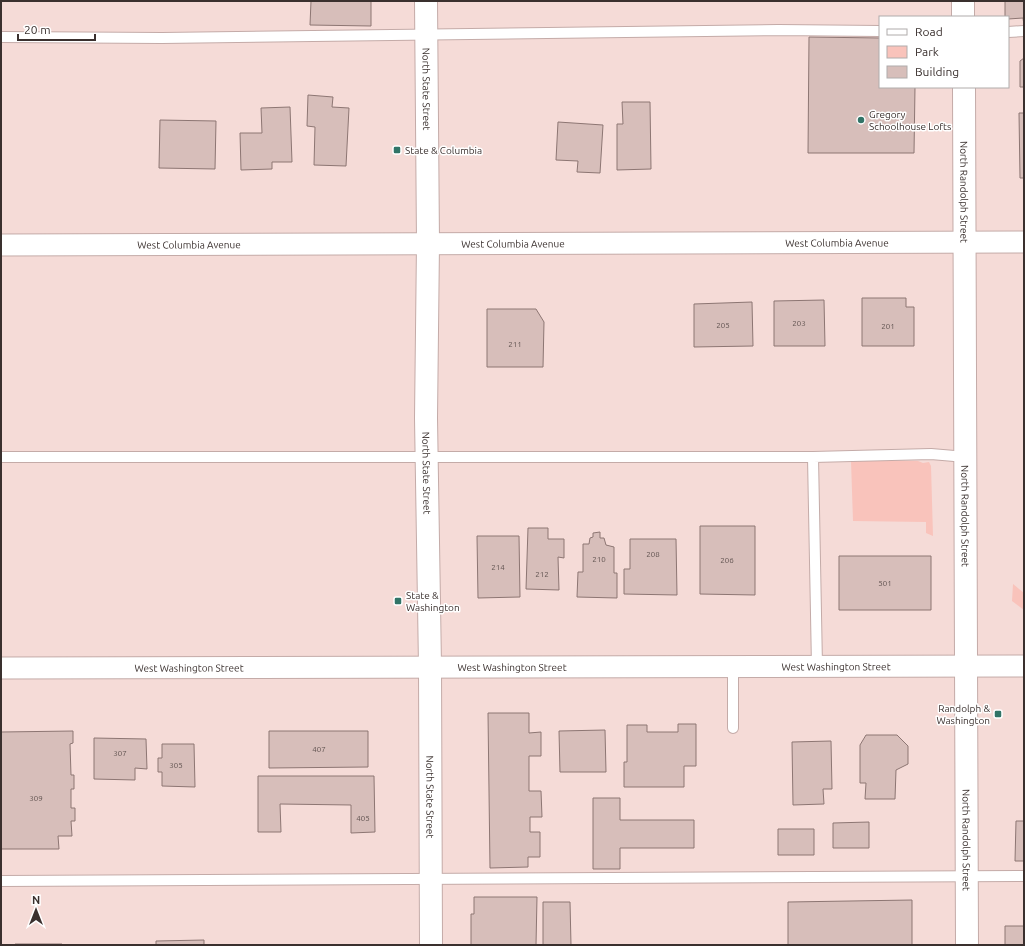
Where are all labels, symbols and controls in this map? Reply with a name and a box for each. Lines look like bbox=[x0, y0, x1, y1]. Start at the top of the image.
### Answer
scale bar bbox=[18, 16, 95, 42]
legend bbox=[879, 16, 1009, 88]
text: 20 m bbox=[24, 23, 51, 36]
text: Road bbox=[915, 25, 943, 38]
text: Park bbox=[915, 45, 939, 58]
street label: North State Street bbox=[421, 48, 433, 130]
text: Building bbox=[915, 65, 959, 78]
place label: Gregory Schoolhouse Lofts bbox=[869, 109, 951, 132]
marker: Gregory Schoolhouse Lofts bbox=[856, 115, 866, 125]
street label: North Randolph Street bbox=[959, 141, 970, 243]
marker: State & Columbia bbox=[392, 145, 402, 155]
place label: State & Columbia bbox=[405, 145, 482, 156]
street label: West Columbia Avenue bbox=[785, 237, 889, 248]
street label: West Columbia Avenue bbox=[461, 238, 565, 249]
street label: West Columbia Avenue bbox=[137, 239, 241, 250]
house number: 203 bbox=[792, 319, 806, 328]
house number: 205 bbox=[716, 321, 730, 330]
house number: 201 bbox=[881, 322, 895, 331]
house number: 211 bbox=[508, 340, 522, 349]
street label: North State Street bbox=[421, 431, 433, 515]
street label: North Randolph Street bbox=[960, 465, 971, 567]
house number: 208 bbox=[646, 550, 660, 559]
house number: 210 bbox=[592, 555, 606, 564]
house number: 206 bbox=[720, 556, 734, 565]
house number: 214 bbox=[491, 563, 505, 572]
house number: 212 bbox=[535, 570, 549, 579]
house number: 501 bbox=[878, 579, 892, 588]
place label: State & Washington bbox=[406, 590, 460, 613]
marker: State & Washington bbox=[393, 596, 403, 606]
street label: West Washington Street bbox=[457, 661, 567, 673]
street label: West Washington Street bbox=[781, 661, 891, 672]
street label: West Washington Street bbox=[134, 662, 244, 673]
place label: Randolph & Washington bbox=[936, 703, 990, 726]
marker: Randolph & Washington bbox=[993, 709, 1003, 719]
house number: 407 bbox=[312, 745, 326, 754]
house number: 307 bbox=[113, 749, 127, 758]
street label: North State Street bbox=[425, 756, 436, 838]
house number: 305 bbox=[169, 761, 183, 770]
street label: North Randolph Street bbox=[961, 789, 972, 891]
house number: 309 bbox=[29, 794, 43, 803]
house number: 405 bbox=[356, 814, 370, 823]
north arrow bbox=[16, 890, 56, 930]
text: N bbox=[32, 894, 40, 906]

